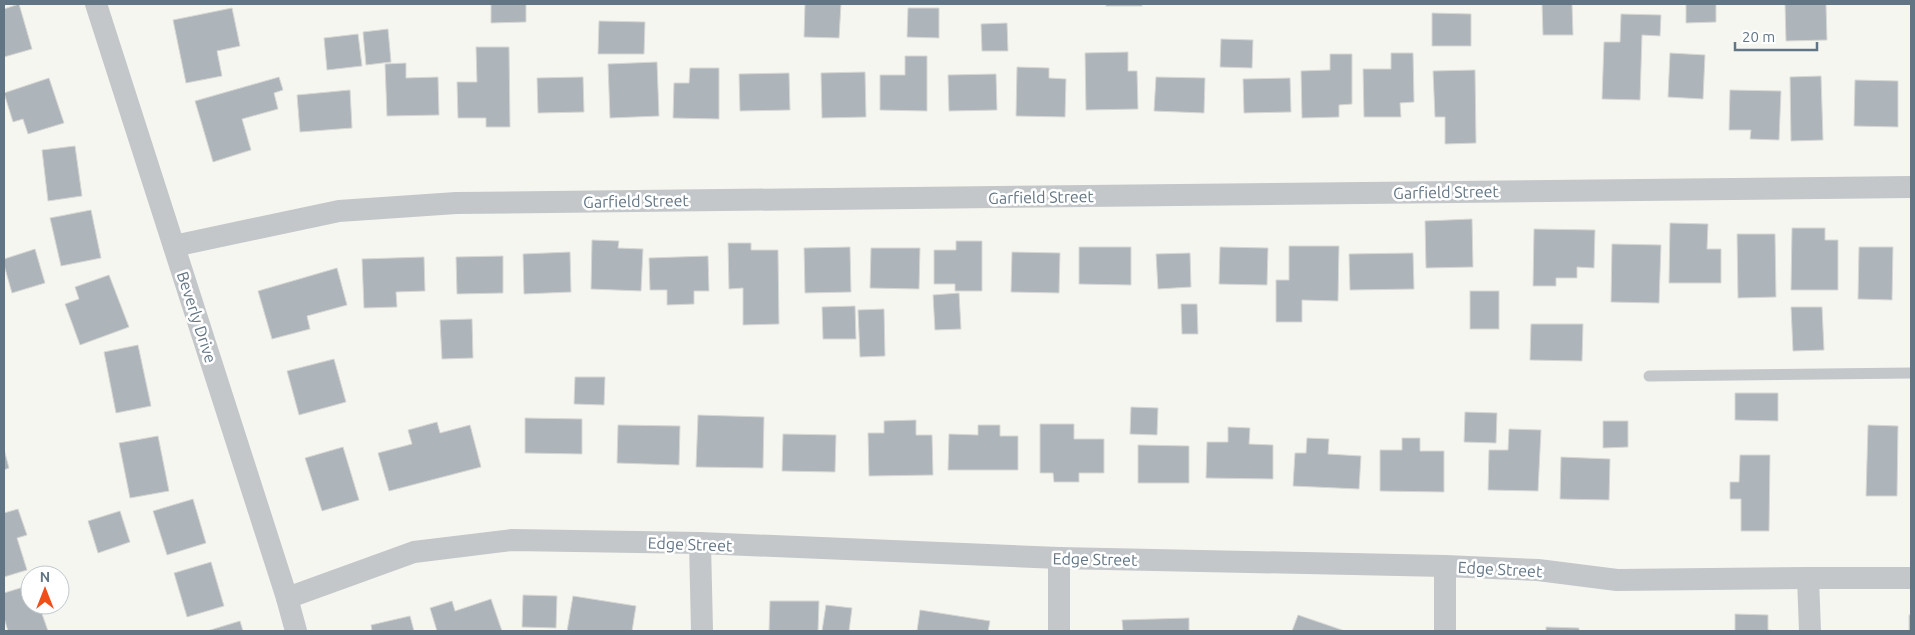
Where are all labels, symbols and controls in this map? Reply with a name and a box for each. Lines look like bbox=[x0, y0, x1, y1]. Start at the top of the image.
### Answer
scale bar bbox=[1735, 20, 1818, 52]
text: 20 m bbox=[1742, 28, 1775, 45]
street label: Garfield Street bbox=[1393, 182, 1500, 202]
street label: Garfield Street bbox=[988, 187, 1095, 207]
street label: Garfield Street bbox=[583, 191, 690, 211]
street label: Beverly Drive bbox=[174, 269, 220, 365]
street label: Edge Street bbox=[647, 534, 733, 554]
street label: Edge Street bbox=[1053, 549, 1138, 569]
street label: Edge Street bbox=[1457, 558, 1543, 580]
north arrow bbox=[20, 565, 70, 615]
text: N bbox=[40, 569, 50, 585]

